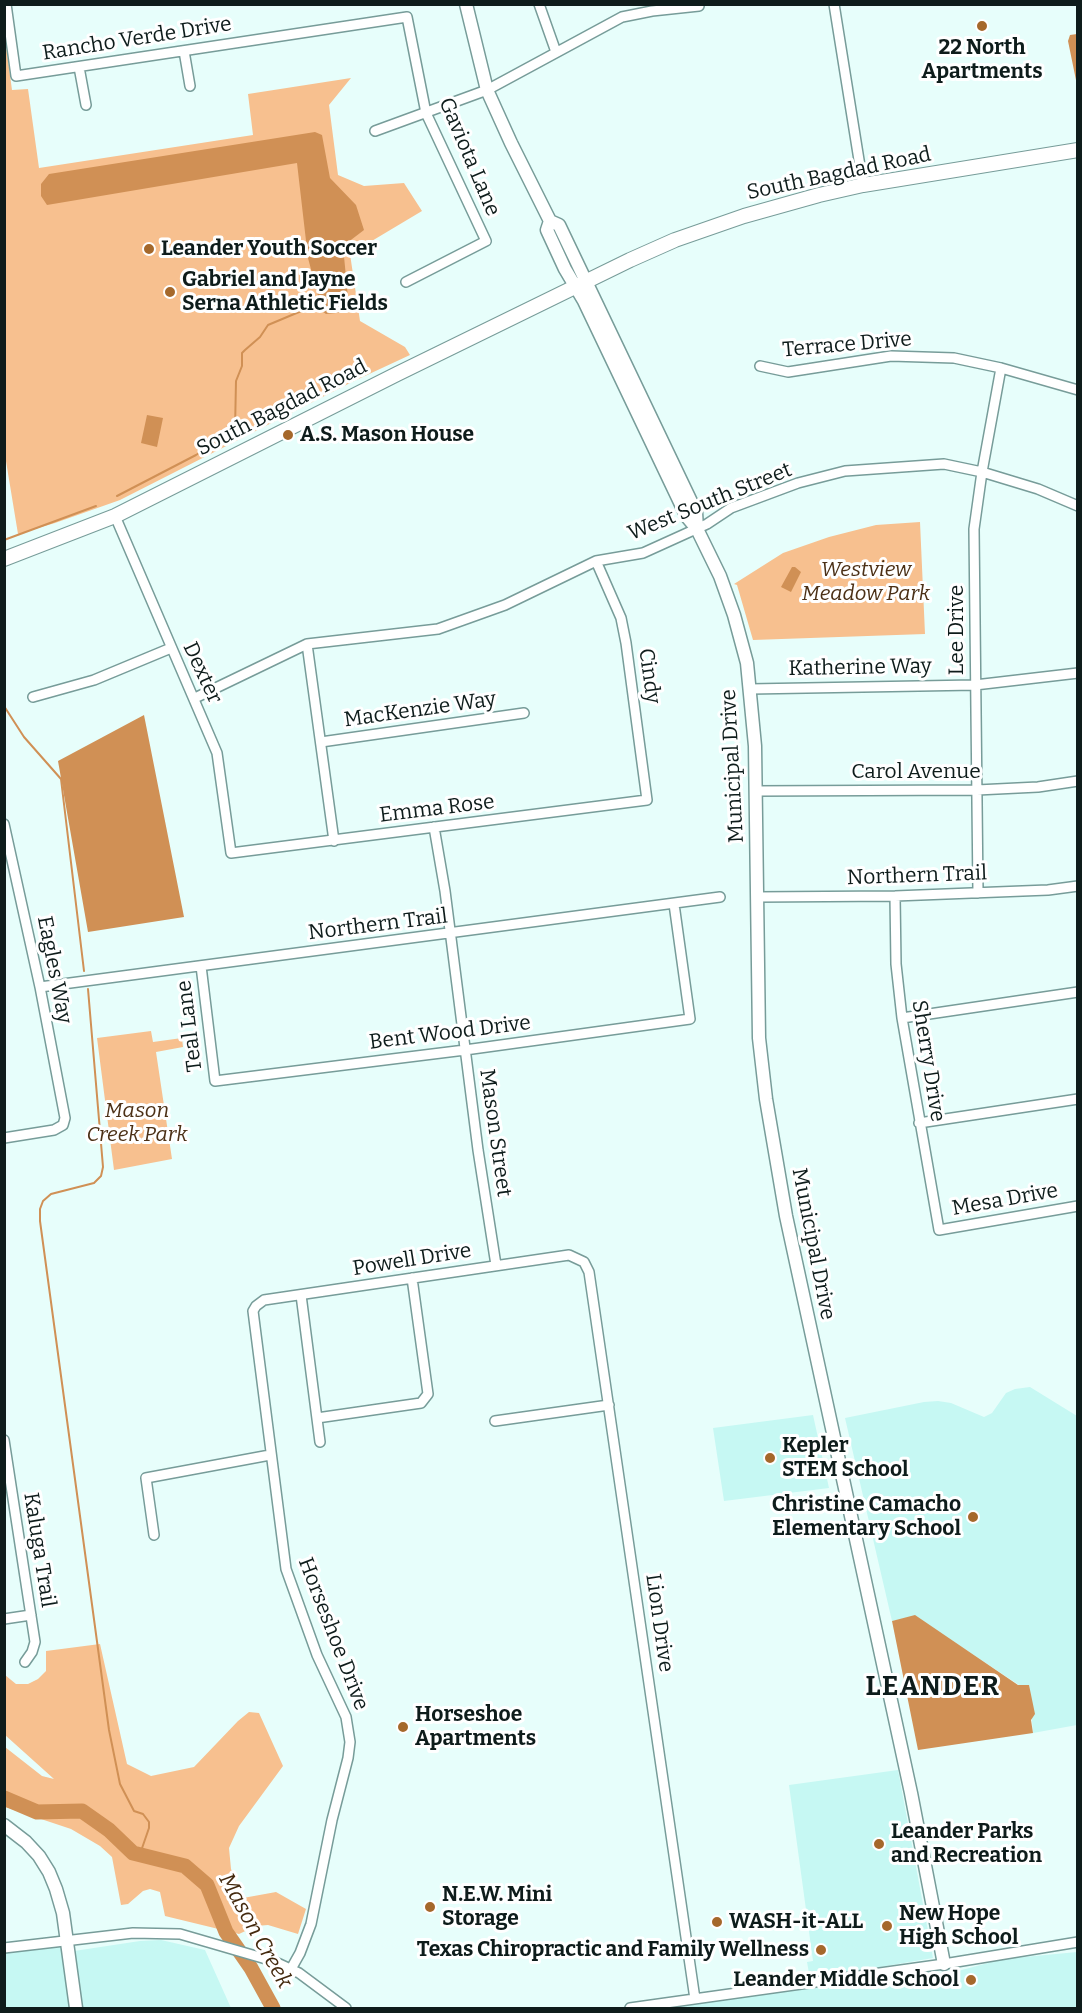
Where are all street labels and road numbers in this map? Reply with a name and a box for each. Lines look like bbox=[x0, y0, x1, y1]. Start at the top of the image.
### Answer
street label: Rancho Verde Drive bbox=[41, 12, 233, 66]
street label: Gaviota Lane bbox=[433, 94, 505, 220]
street label: South Bagdad Road bbox=[745, 142, 933, 206]
street label: Terrace Drive bbox=[781, 327, 913, 363]
street label: South Bagdad Road bbox=[193, 354, 371, 462]
street label: West South Street bbox=[624, 458, 796, 546]
street label: Lee Drive bbox=[944, 585, 970, 675]
street label: Dexter bbox=[177, 638, 227, 708]
street label: Cindy bbox=[633, 647, 665, 705]
street label: Katherine Way bbox=[788, 654, 932, 682]
street label: MacKenzie Way bbox=[342, 687, 498, 733]
street label: Municipal Drive bbox=[716, 688, 750, 844]
street label: Carol Avenue bbox=[851, 759, 981, 785]
street label: Emma Rose bbox=[378, 789, 496, 829]
street label: Northern Trail bbox=[846, 861, 988, 891]
street label: Northern Trail bbox=[307, 904, 449, 946]
street label: Eagles Way bbox=[31, 914, 77, 1026]
street label: Teal Lane bbox=[172, 979, 208, 1073]
street label: Sherry Drive bbox=[906, 998, 950, 1124]
street label: Bent Wood Drive bbox=[368, 1011, 532, 1055]
street label: Mason Street bbox=[474, 1068, 516, 1198]
street label: Municipal Drive bbox=[786, 1166, 840, 1322]
street label: Mesa Drive bbox=[950, 1178, 1060, 1222]
street label: Powell Drive bbox=[351, 1238, 473, 1282]
street label: Kaluga Trail bbox=[17, 1491, 61, 1609]
street label: Horseshoe Drive bbox=[292, 1554, 374, 1714]
street label: Lion Drive bbox=[640, 1572, 678, 1674]

